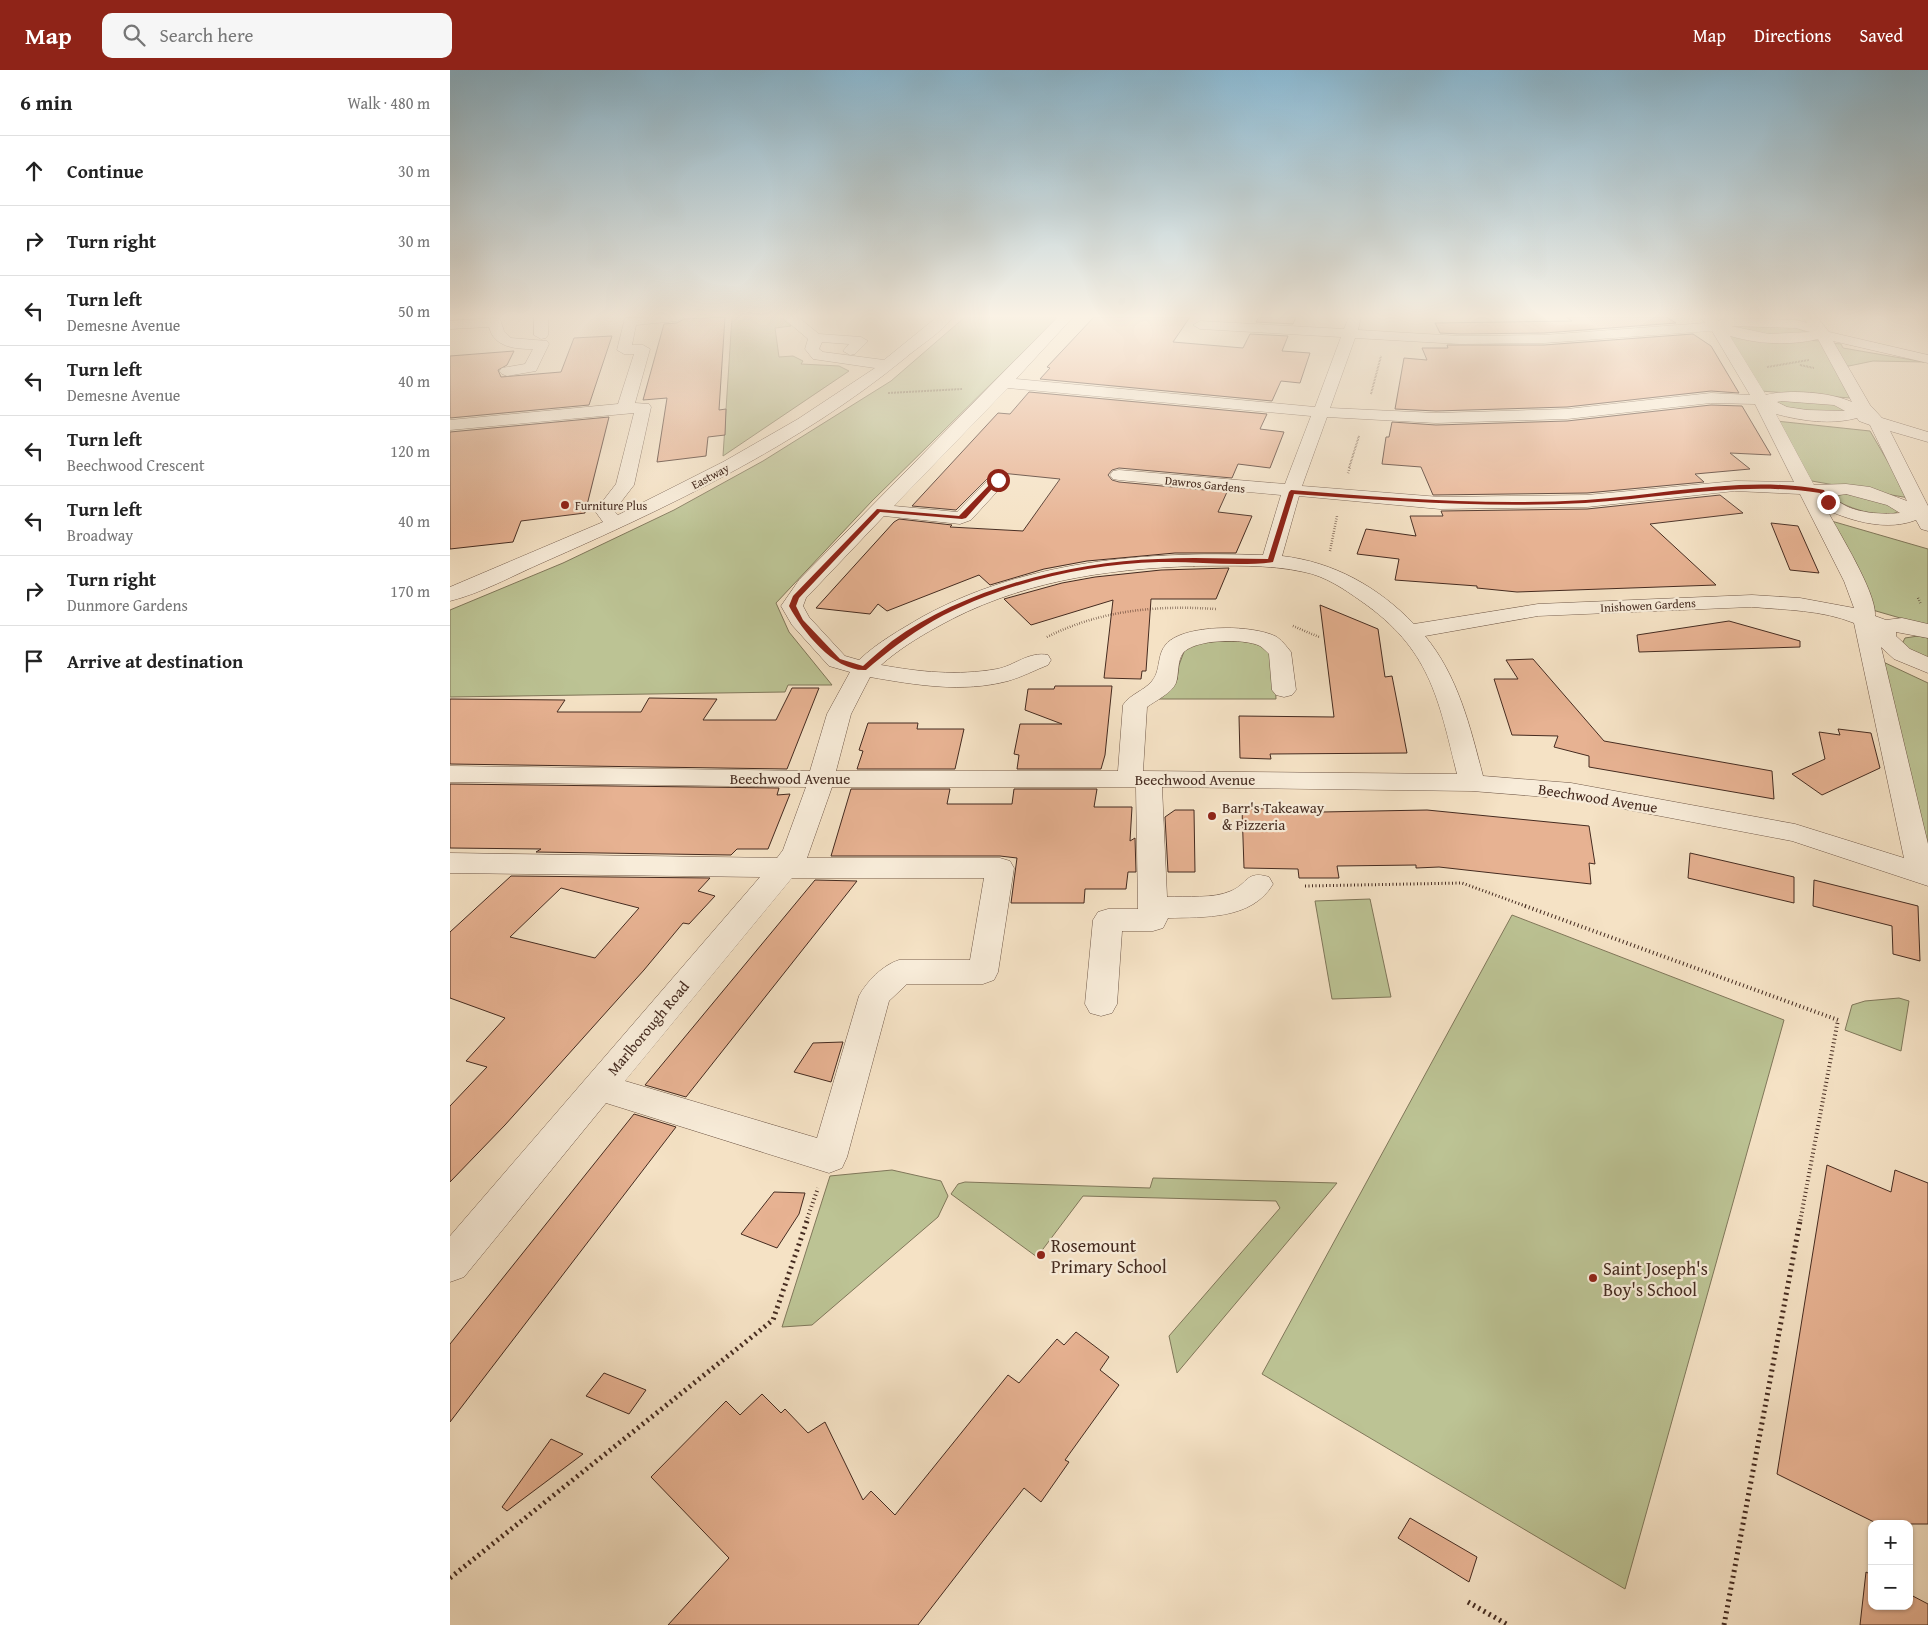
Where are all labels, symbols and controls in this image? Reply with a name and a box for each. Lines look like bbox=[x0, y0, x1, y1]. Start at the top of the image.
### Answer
search box bbox=[102, 13, 452, 58]
text: Map bbox=[25, 18, 72, 53]
icon: search bbox=[120, 21, 148, 49]
text: Search here bbox=[160, 21, 253, 49]
text: Map bbox=[1693, 22, 1726, 49]
text: Directions bbox=[1754, 22, 1831, 49]
text: Saved bbox=[1859, 22, 1903, 49]
text: 6 min bbox=[20, 87, 72, 118]
text: Walk · 480 m bbox=[347, 91, 430, 115]
icon: ahead bbox=[20, 157, 48, 185]
text: Continue bbox=[67, 157, 144, 185]
text: 30 m bbox=[398, 159, 430, 183]
icon: right bbox=[20, 227, 48, 255]
text: Turn right bbox=[67, 227, 156, 255]
text: 30 m bbox=[398, 229, 430, 253]
text: Turn left bbox=[67, 285, 142, 313]
icon: left bbox=[20, 297, 48, 325]
text: 50 m bbox=[398, 299, 430, 323]
text: Demesne Avenue bbox=[67, 313, 180, 337]
text: Turn left bbox=[67, 355, 142, 383]
icon: left bbox=[20, 367, 48, 395]
text: 40 m bbox=[398, 369, 430, 393]
text: Demesne Avenue bbox=[67, 383, 180, 407]
text: Turn left bbox=[67, 425, 142, 453]
icon: left bbox=[20, 437, 48, 465]
text: 120 m bbox=[390, 439, 430, 463]
text: Beechwood Crescent bbox=[67, 453, 205, 477]
street label: Eastway bbox=[688, 459, 732, 493]
route start bbox=[987, 469, 1010, 492]
street label: Dawros Gardens bbox=[1164, 471, 1246, 497]
route end bbox=[1817, 491, 1840, 514]
text: Turn left bbox=[67, 495, 142, 523]
place label: Furniture Plus bbox=[575, 497, 647, 514]
marker: Furniture Plus bbox=[559, 499, 571, 511]
icon: left bbox=[20, 507, 48, 535]
text: 40 m bbox=[398, 509, 430, 533]
text: Broadway bbox=[67, 523, 133, 547]
text: Turn right bbox=[67, 565, 156, 593]
icon: right bbox=[20, 577, 48, 605]
text: 170 m bbox=[390, 579, 430, 603]
text: Dunmore Gardens bbox=[67, 593, 188, 617]
street label: Inishowen Gardens bbox=[1600, 594, 1696, 616]
icon: arrive bbox=[20, 647, 48, 675]
text: Arrive at destination bbox=[67, 647, 243, 675]
street label: Beechwood Avenue bbox=[730, 768, 850, 789]
street label: Beechwood Avenue bbox=[1135, 769, 1255, 790]
street label: Beechwood Avenue bbox=[1537, 778, 1659, 818]
place label: Barr's Takeaway & Pizzeria bbox=[1222, 797, 1325, 835]
marker: Barr's Takeaway & Pizzeria bbox=[1206, 810, 1218, 822]
street label: Marlborough Road bbox=[602, 976, 694, 1080]
place label: Rosemount Primary School bbox=[1051, 1232, 1167, 1280]
marker: Rosemount Primary School bbox=[1035, 1249, 1047, 1261]
place label: Saint Joseph's Boy's School bbox=[1603, 1255, 1708, 1303]
marker: Saint Joseph's Boy's School bbox=[1587, 1272, 1599, 1284]
map controls bbox=[1868, 1520, 1913, 1610]
button: + bbox=[1868, 1520, 1913, 1565]
button: − bbox=[1868, 1565, 1913, 1610]

